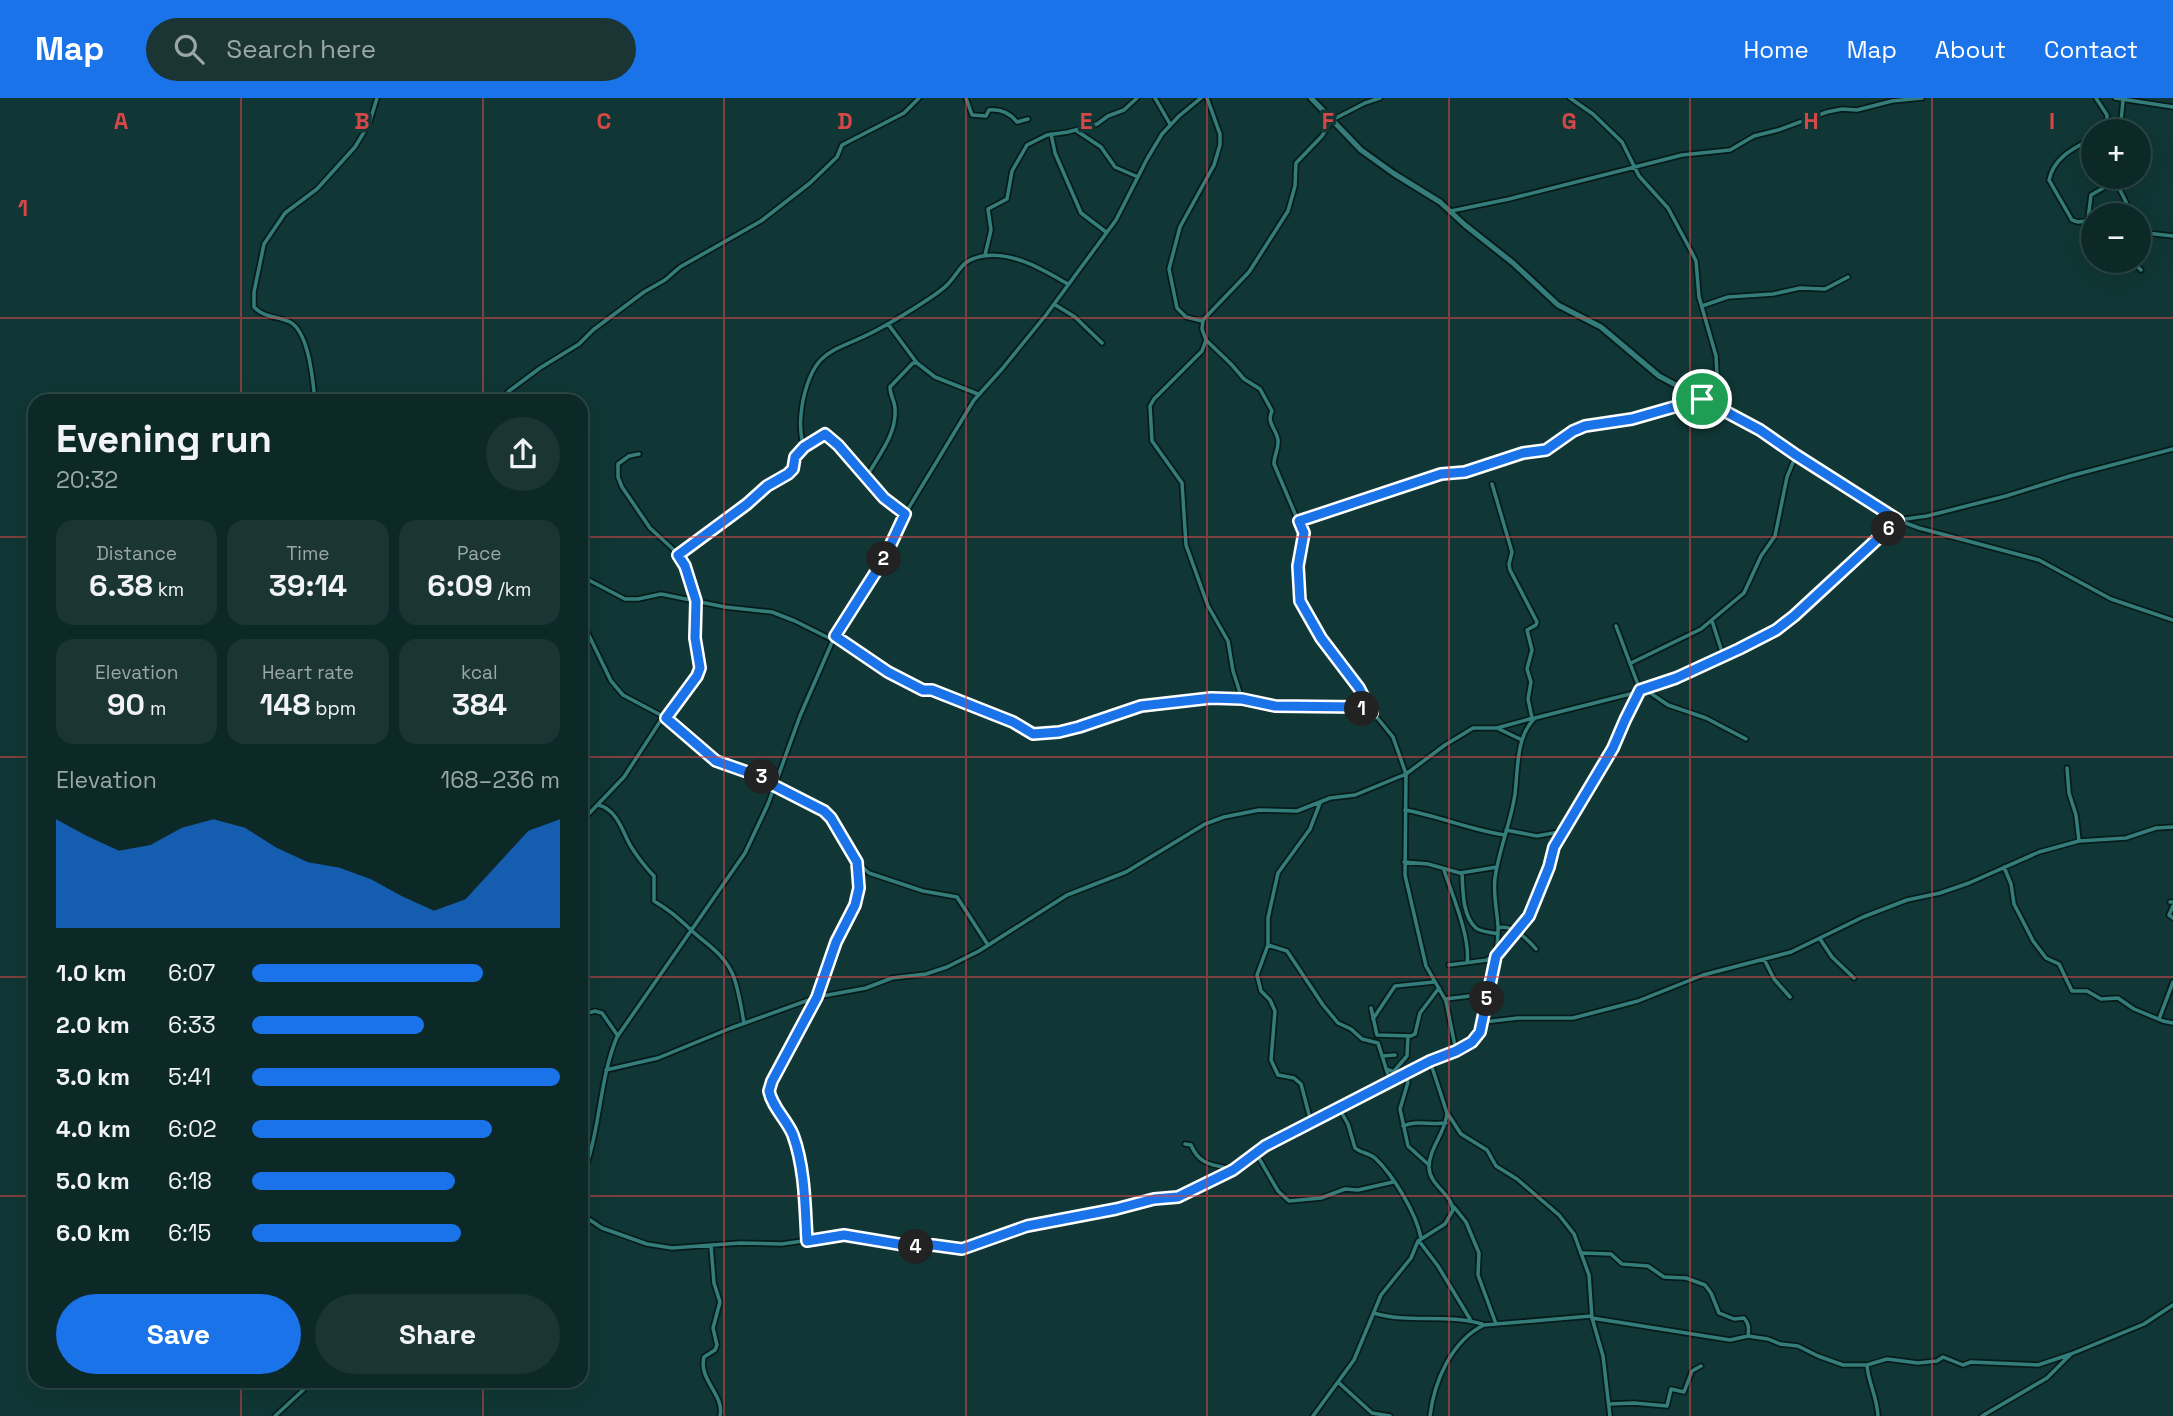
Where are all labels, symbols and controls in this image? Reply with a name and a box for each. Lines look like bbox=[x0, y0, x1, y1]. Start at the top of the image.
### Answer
search box bbox=[146, 18, 636, 81]
text: Map bbox=[35, 28, 104, 70]
icon: search bbox=[170, 30, 208, 68]
text: Search here bbox=[226, 32, 376, 66]
text: Home bbox=[1743, 34, 1809, 65]
text: Map bbox=[1847, 34, 1897, 65]
text: About bbox=[1935, 34, 2006, 65]
text: Contact bbox=[2044, 34, 2138, 65]
text: A bbox=[114, 106, 129, 136]
text: B bbox=[354, 106, 370, 136]
text: C bbox=[597, 106, 611, 136]
text: D bbox=[837, 106, 853, 136]
text: E bbox=[1080, 106, 1092, 136]
text: F bbox=[1322, 106, 1334, 136]
text: G bbox=[1561, 106, 1577, 136]
text: H bbox=[1803, 106, 1819, 136]
text: I bbox=[2049, 106, 2055, 136]
map controls bbox=[2081, 119, 2151, 273]
button: + bbox=[2081, 119, 2151, 189]
text: 1 bbox=[18, 193, 28, 223]
button: − bbox=[2081, 203, 2151, 273]
pin bbox=[1672, 369, 1732, 429]
icon: arrive bbox=[1683, 380, 1721, 418]
text: Evening run bbox=[56, 415, 272, 463]
button: share bbox=[486, 417, 560, 491]
text: 20:32 bbox=[56, 465, 118, 495]
pin: 6 bbox=[1871, 512, 1906, 546]
text: 6 bbox=[1883, 516, 1894, 541]
text: Distance bbox=[96, 541, 177, 566]
text: Time bbox=[286, 541, 330, 566]
text: Pace bbox=[457, 541, 502, 566]
pin: 2 bbox=[866, 542, 902, 576]
text: 2 bbox=[878, 546, 889, 571]
text: 6.38 bbox=[89, 566, 153, 605]
text: 39:14 bbox=[269, 566, 347, 605]
text: 6:09 bbox=[427, 566, 493, 605]
text: km bbox=[153, 577, 184, 602]
text: /km bbox=[493, 577, 531, 602]
text: Elevation bbox=[95, 660, 178, 685]
text: Heart rate bbox=[262, 660, 354, 685]
text: kcal bbox=[461, 660, 498, 685]
text: 90 bbox=[107, 685, 145, 724]
text: 148 bbox=[260, 685, 310, 724]
text: 384 bbox=[452, 685, 507, 724]
pin: 1 bbox=[1344, 692, 1380, 726]
text: m bbox=[145, 696, 166, 721]
text: bpm bbox=[310, 696, 356, 721]
text: 1 bbox=[1357, 696, 1366, 721]
pin: 3 bbox=[744, 760, 780, 794]
text: 3 bbox=[756, 764, 767, 789]
text: Elevation bbox=[56, 765, 157, 795]
text: 168–236 m bbox=[441, 765, 560, 795]
text: 1.0 km bbox=[56, 958, 126, 988]
text: 6:07 bbox=[168, 958, 215, 988]
pin: 5 bbox=[1470, 982, 1504, 1016]
text: 5 bbox=[1481, 986, 1492, 1011]
text: 2.0 km bbox=[56, 1010, 130, 1040]
text: 6:33 bbox=[168, 1010, 216, 1040]
text: 3.0 km bbox=[56, 1062, 130, 1092]
text: 5:41 bbox=[168, 1062, 211, 1092]
text: 4.0 km bbox=[56, 1114, 131, 1144]
text: 6:02 bbox=[168, 1114, 217, 1144]
text: 5.0 km bbox=[56, 1166, 130, 1196]
text: 6:18 bbox=[168, 1166, 212, 1196]
text: 6.0 km bbox=[56, 1218, 130, 1248]
text: 6:15 bbox=[168, 1218, 211, 1248]
pin: 4 bbox=[898, 1230, 934, 1264]
text: 4 bbox=[909, 1234, 922, 1259]
button: Save bbox=[56, 1294, 301, 1374]
button: Share bbox=[315, 1294, 560, 1374]

